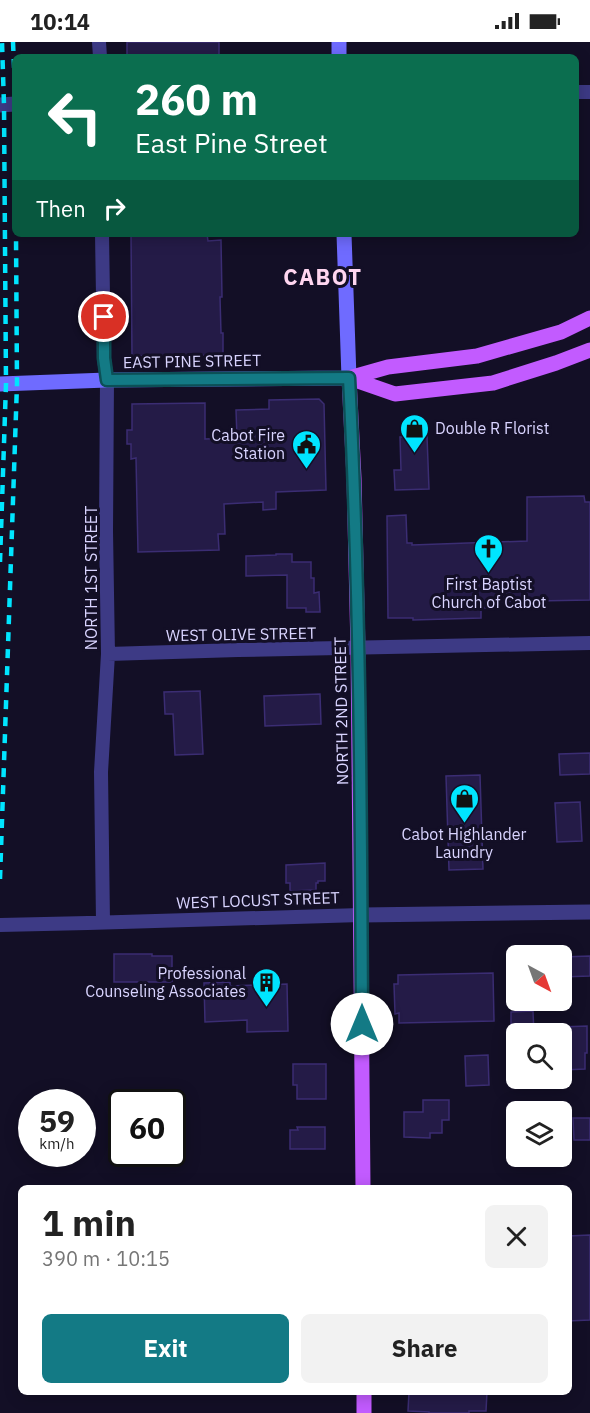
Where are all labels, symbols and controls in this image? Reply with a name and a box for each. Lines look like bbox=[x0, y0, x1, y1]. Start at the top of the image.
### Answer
text: 10:14 bbox=[30, 7, 90, 36]
text: 260 m bbox=[135, 72, 258, 127]
icon: left bbox=[36, 78, 114, 156]
text: East Pine Street bbox=[135, 125, 328, 160]
icon: right bbox=[98, 192, 131, 225]
text: Then bbox=[36, 194, 86, 223]
district label: CABOT bbox=[283, 262, 363, 291]
pin bbox=[78, 291, 129, 342]
icon: arrive bbox=[87, 300, 120, 333]
street label: EAST PINE STREET bbox=[123, 350, 261, 372]
shop icon: Double R Florist bbox=[398, 412, 430, 454]
place label: Double R Florist bbox=[435, 418, 549, 438]
place label: Cabot Fire Station bbox=[211, 425, 285, 463]
public building icon: Cabot Fire Station bbox=[290, 428, 322, 470]
street label: NORTH 1ST STREET bbox=[81, 506, 101, 650]
church icon: First Baptist Church of Cabot bbox=[473, 532, 505, 574]
place label: First Baptist Church of Cabot bbox=[432, 574, 546, 612]
street label: WEST OLIVE STREET bbox=[166, 623, 316, 645]
street label: NORTH 2ND STREET bbox=[330, 637, 352, 785]
shop icon: Cabot Highlander Laundry bbox=[448, 782, 480, 824]
place label: Cabot Highlander Laundry bbox=[402, 824, 527, 862]
street label: WEST LOCUST STREET bbox=[176, 887, 340, 913]
north arrow bbox=[506, 945, 572, 1011]
map controls bbox=[506, 945, 572, 1167]
place label: Professional Counseling Associates bbox=[85, 963, 246, 1001]
building icon: Professional Counseling Associates bbox=[251, 966, 283, 1008]
position arrow bbox=[330, 992, 394, 1056]
button: search bbox=[506, 1023, 572, 1089]
speed limit sign: 60 bbox=[108, 1089, 186, 1167]
text: 59 bbox=[39, 1101, 75, 1140]
button: layers bbox=[506, 1101, 572, 1167]
text: km/h bbox=[39, 1134, 75, 1153]
text: 1 min bbox=[42, 1199, 136, 1246]
button: close bbox=[485, 1205, 548, 1268]
text: 390 m · 10:15 bbox=[42, 1245, 170, 1272]
button: Exit bbox=[42, 1314, 289, 1383]
button: Share bbox=[301, 1314, 548, 1383]

